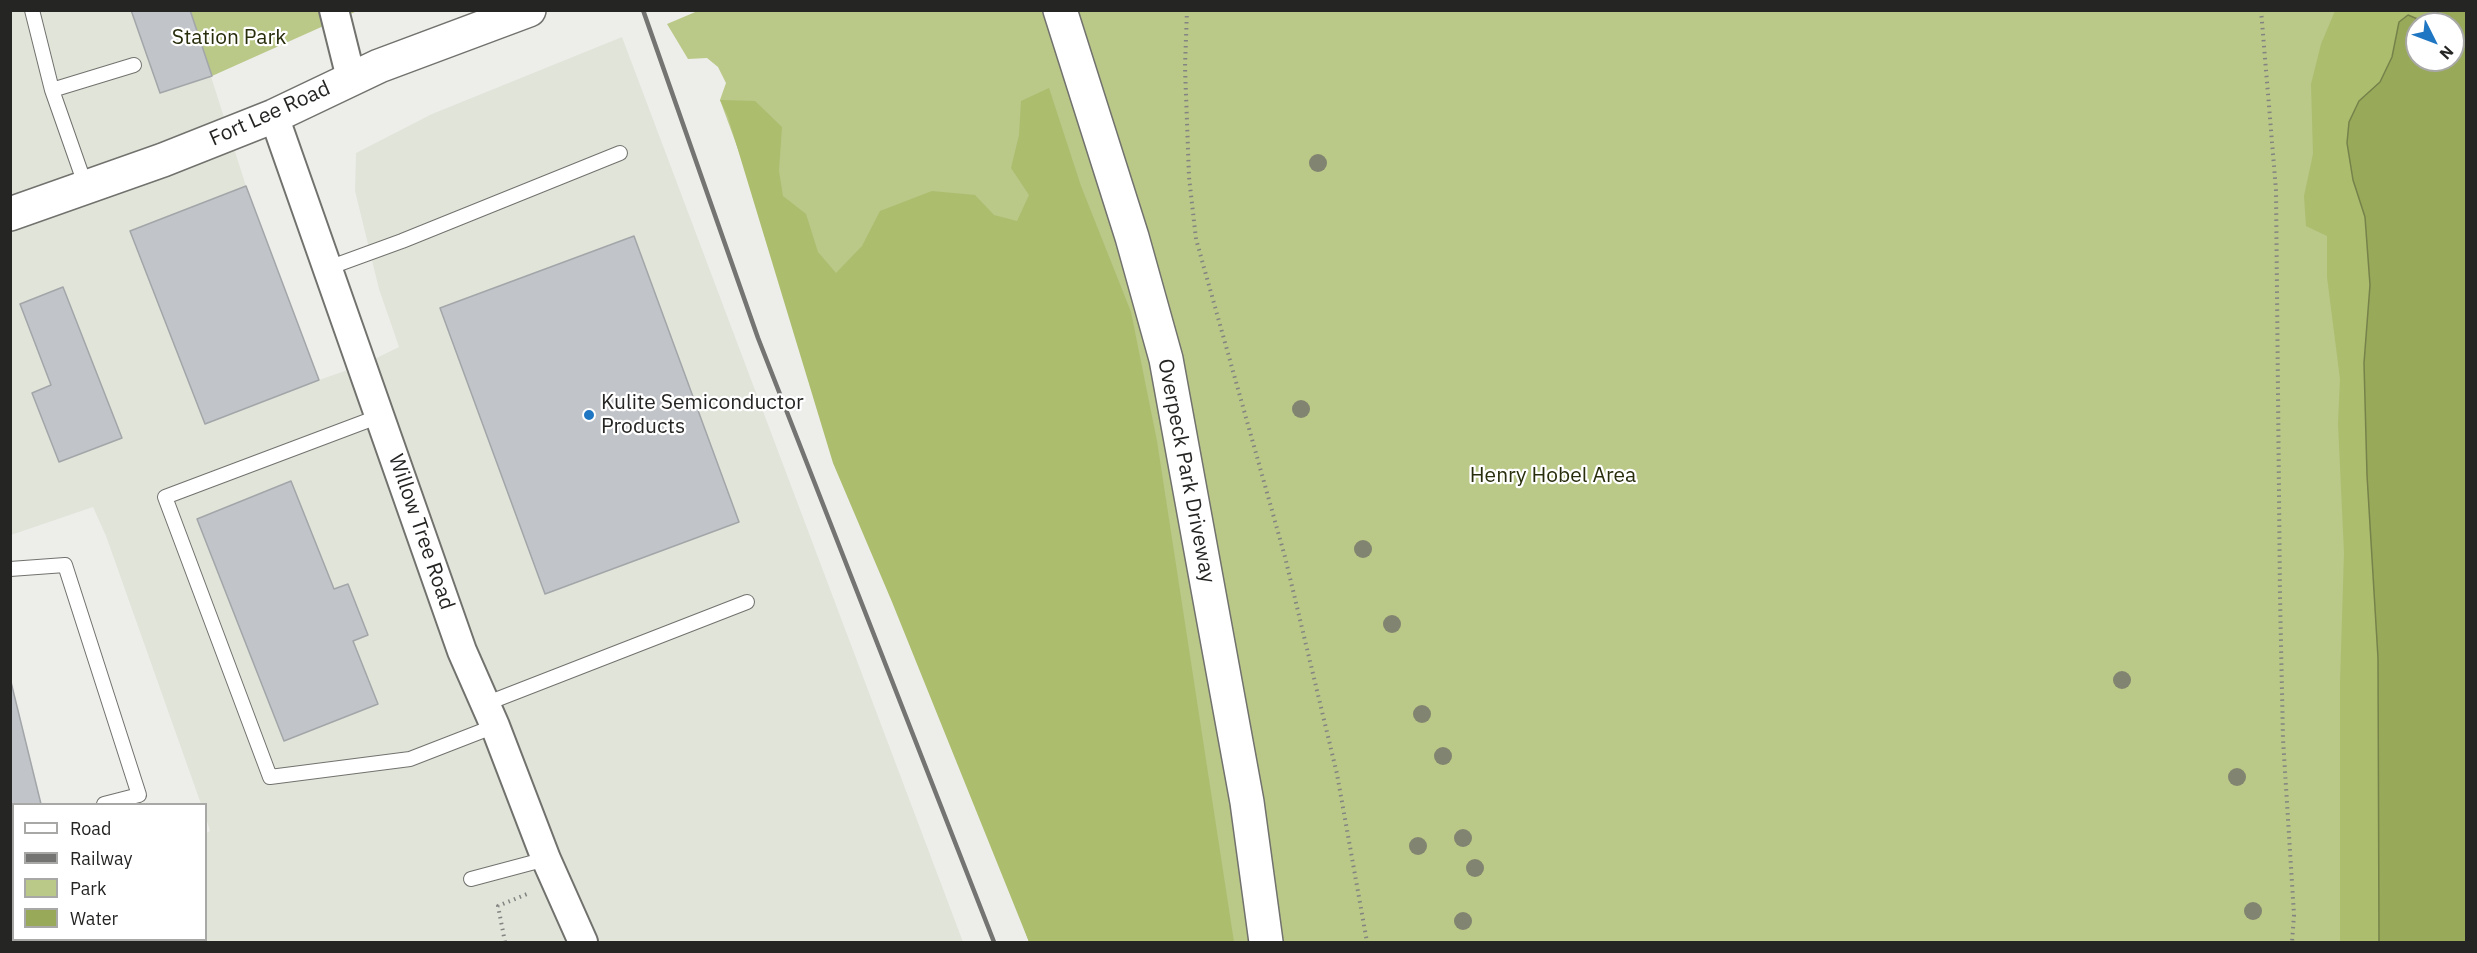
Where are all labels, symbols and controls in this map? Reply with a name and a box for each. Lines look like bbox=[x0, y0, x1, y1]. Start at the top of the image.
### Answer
north arrow bbox=[2405, 12, 2465, 72]
park label: Station Park bbox=[172, 25, 286, 51]
text: N bbox=[2436, 42, 2458, 64]
street label: Fort Lee Road bbox=[206, 76, 334, 152]
street label: Overpeck Park Driveway bbox=[1152, 357, 1220, 585]
place label: Kulite Semiconductor Products bbox=[601, 390, 804, 440]
marker: Kulite Semiconductor Products bbox=[582, 408, 596, 422]
street label: Willow Tree Road bbox=[383, 451, 459, 613]
park label: Henry Hobel Area bbox=[1470, 463, 1636, 489]
legend bbox=[12, 803, 207, 941]
text: Road bbox=[70, 817, 111, 840]
text: Railway bbox=[70, 847, 132, 870]
text: Park bbox=[70, 877, 106, 900]
text: Water bbox=[70, 907, 118, 930]

